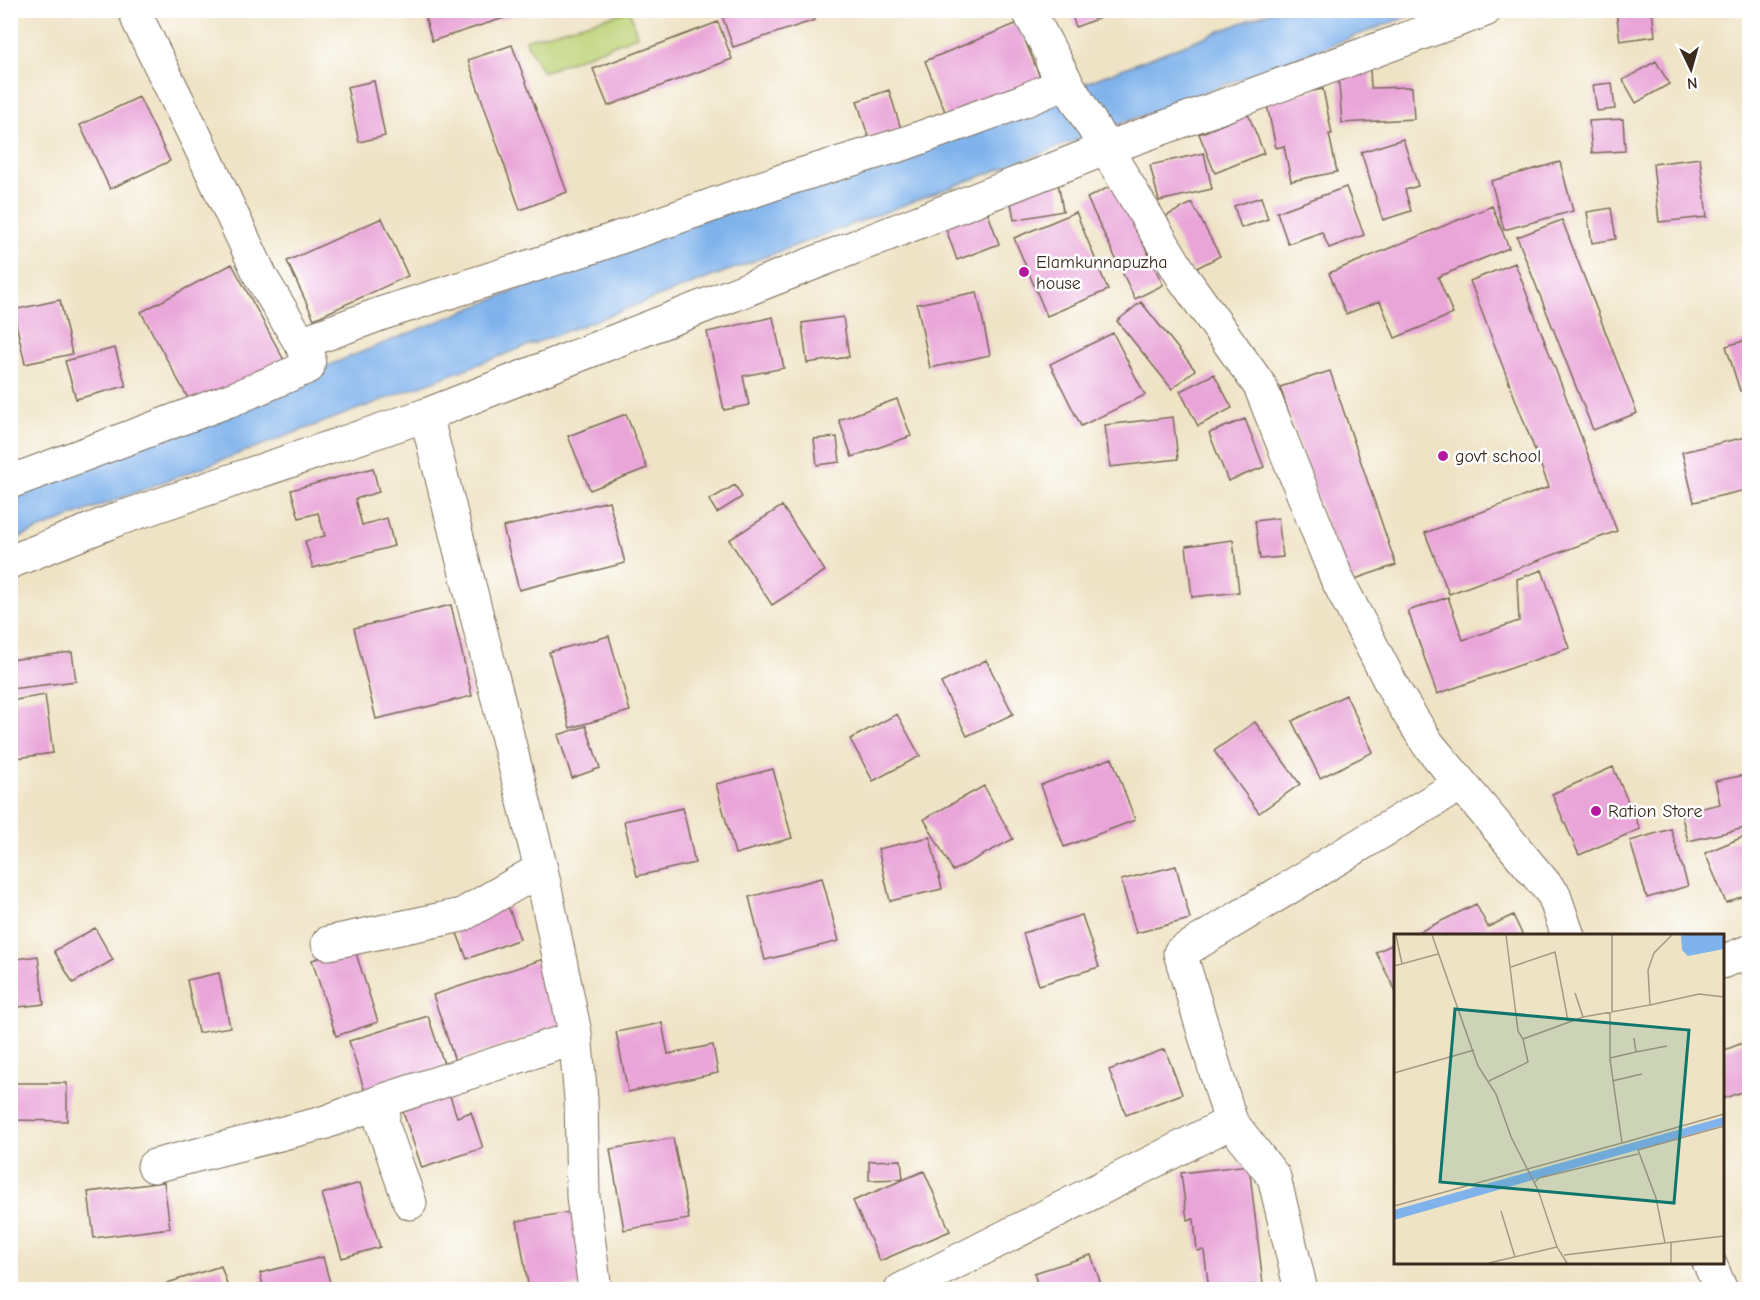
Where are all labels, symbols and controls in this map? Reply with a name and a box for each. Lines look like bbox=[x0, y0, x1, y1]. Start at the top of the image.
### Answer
north arrow bbox=[1661, 39, 1721, 99]
text: N bbox=[1686, 74, 1698, 92]
place label: Elamkunnapuzha house bbox=[1036, 252, 1168, 294]
marker: Elamkunnapuzha house bbox=[1017, 265, 1031, 279]
place label: govt school bbox=[1455, 446, 1541, 467]
marker: govt school bbox=[1436, 449, 1450, 463]
place label: Ration Store bbox=[1608, 801, 1702, 822]
marker: Ration Store bbox=[1589, 804, 1603, 818]
inset map bbox=[1394, 934, 1724, 1264]

